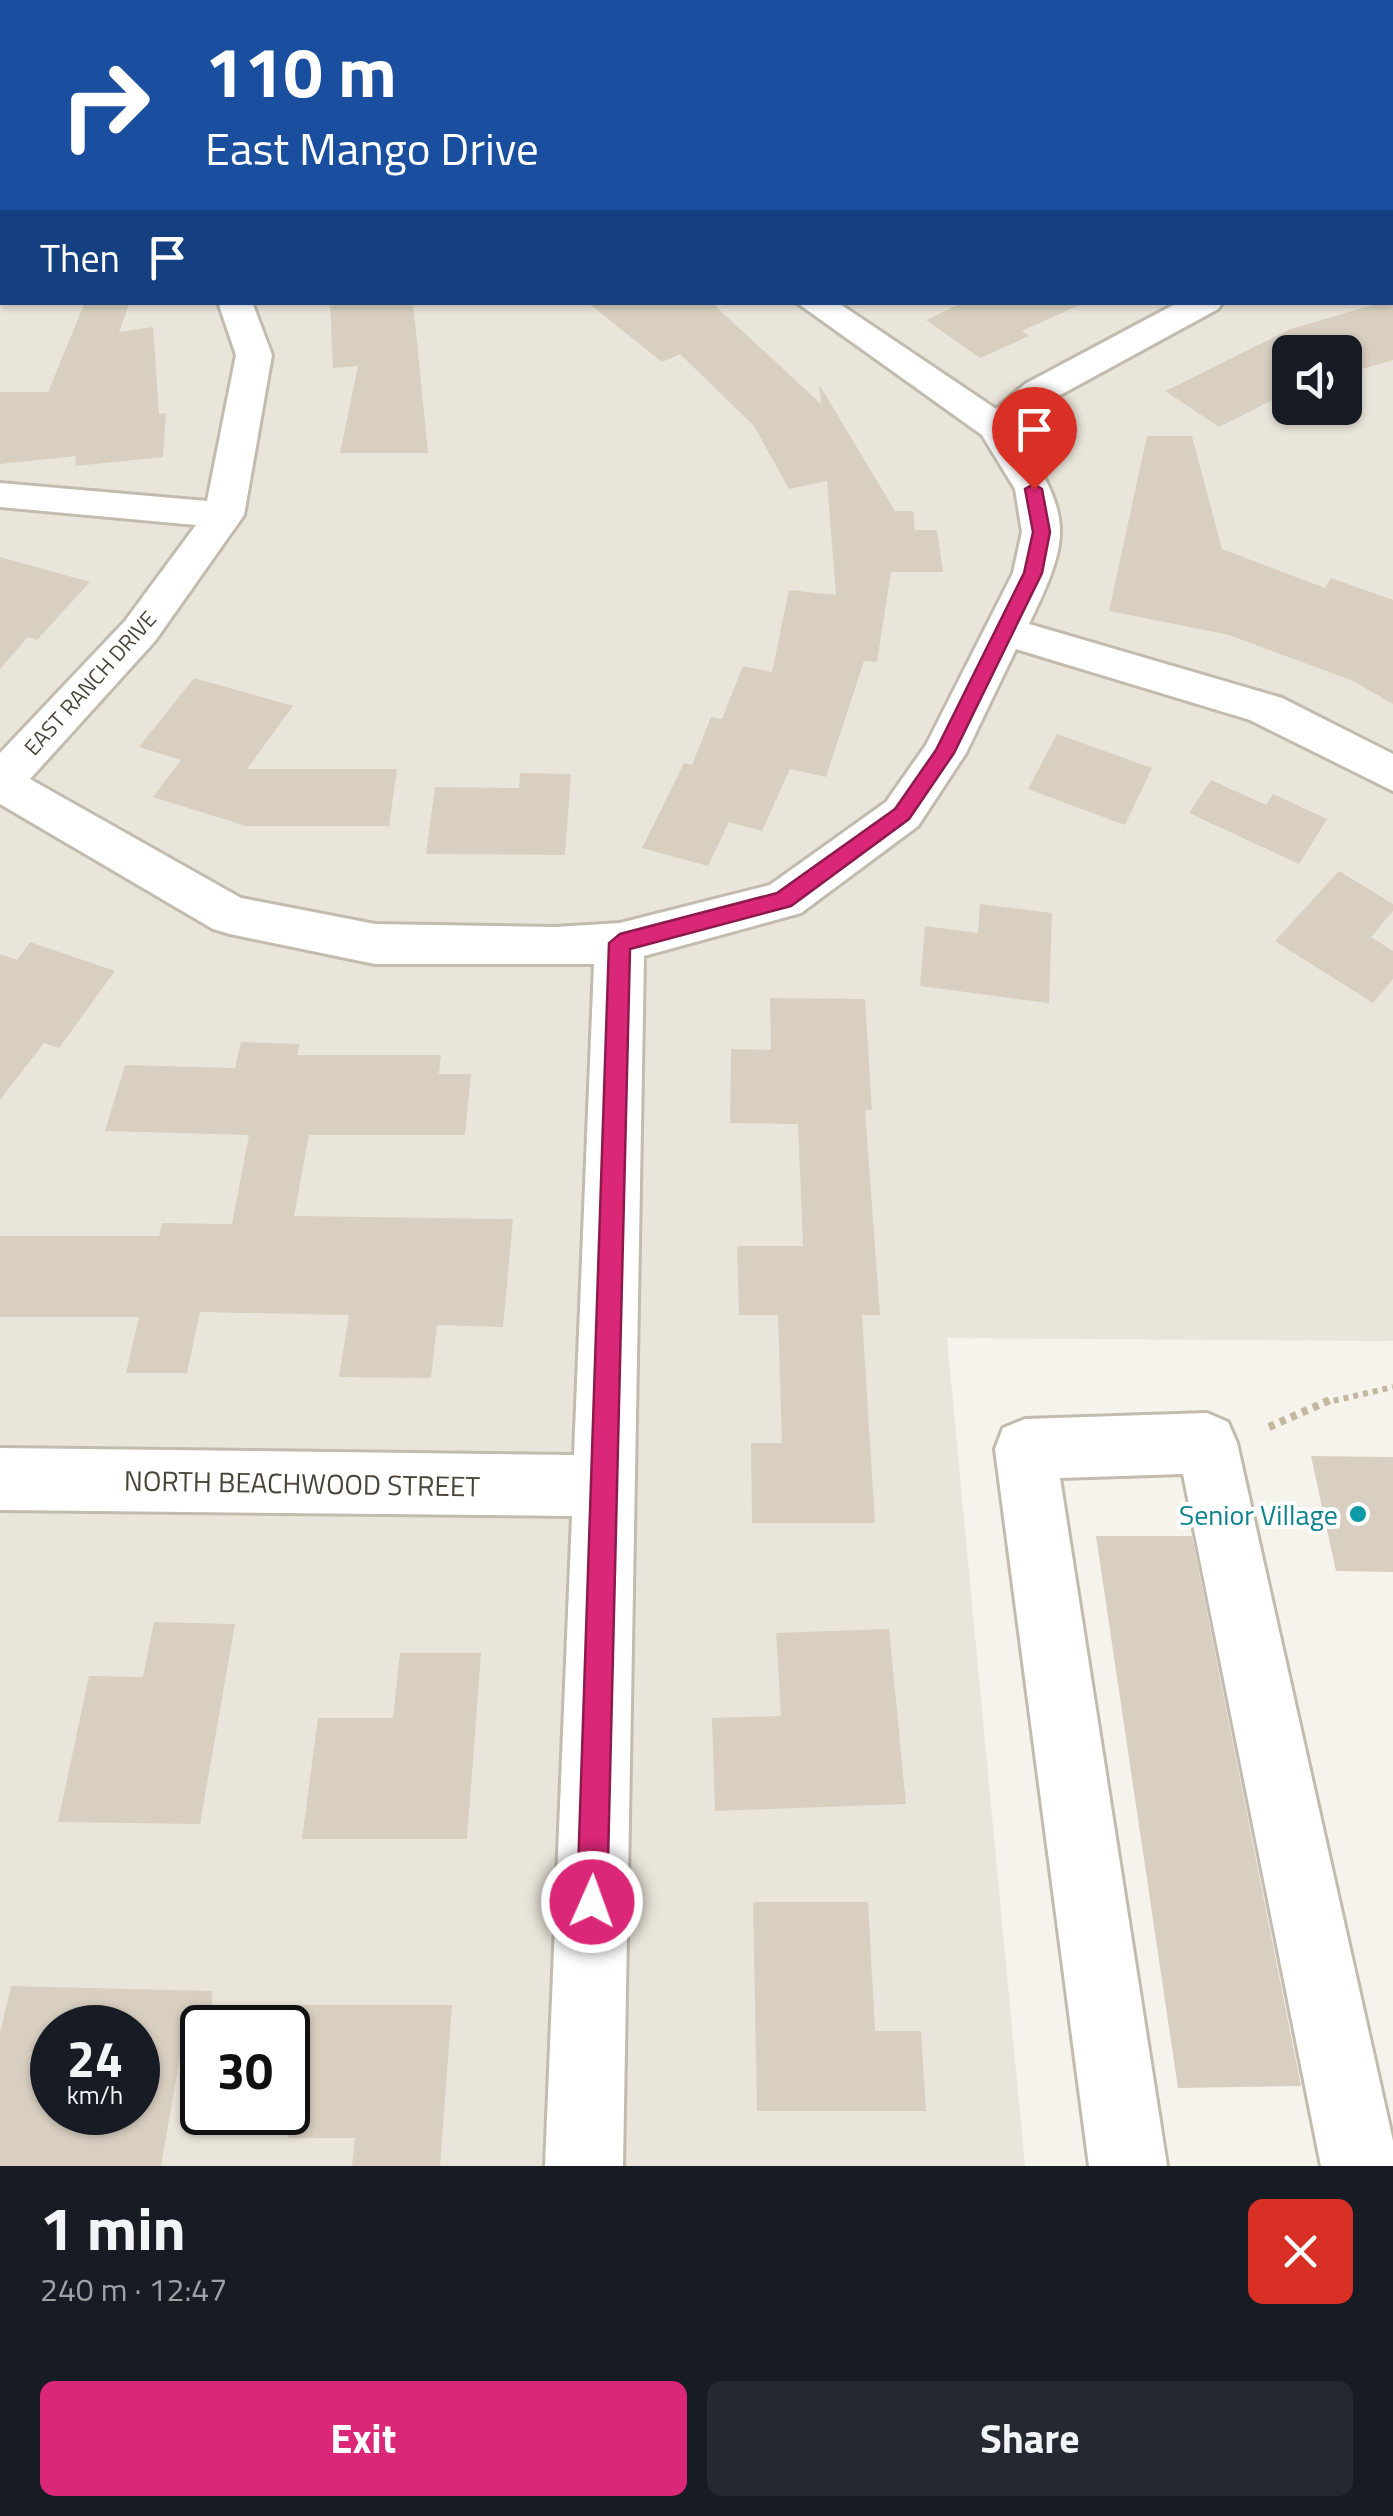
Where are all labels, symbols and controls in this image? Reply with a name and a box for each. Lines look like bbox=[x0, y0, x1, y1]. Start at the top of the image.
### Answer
text: 110 m bbox=[205, 18, 397, 124]
icon: right bbox=[40, 40, 170, 170]
text: East Mango Drive bbox=[205, 114, 539, 182]
text: Then bbox=[40, 229, 120, 287]
icon: arrive bbox=[140, 230, 195, 285]
map controls bbox=[1272, 335, 1362, 425]
button: sound bbox=[1272, 335, 1362, 425]
pin bbox=[992, 387, 1077, 490]
icon: arrive bbox=[1007, 402, 1062, 457]
street label: EAST RANCH DRIVE bbox=[16, 603, 164, 763]
street label: NORTH BEACHWOOD STREET bbox=[124, 1458, 481, 1508]
place label: Senior Village bbox=[1179, 1493, 1338, 1536]
marker: Senior Village bbox=[1347, 1503, 1369, 1525]
position arrow bbox=[540, 1850, 644, 1954]
speed limit sign: 30 bbox=[180, 2005, 310, 2135]
text: 24 bbox=[67, 2020, 123, 2096]
text: km/h bbox=[67, 2076, 123, 2114]
text: 1 min bbox=[40, 2182, 186, 2273]
button: close bbox=[1248, 2199, 1353, 2304]
text: 240 m · 12:47 bbox=[40, 2265, 227, 2313]
button: Exit bbox=[40, 2381, 687, 2496]
button: Share bbox=[707, 2381, 1353, 2496]

